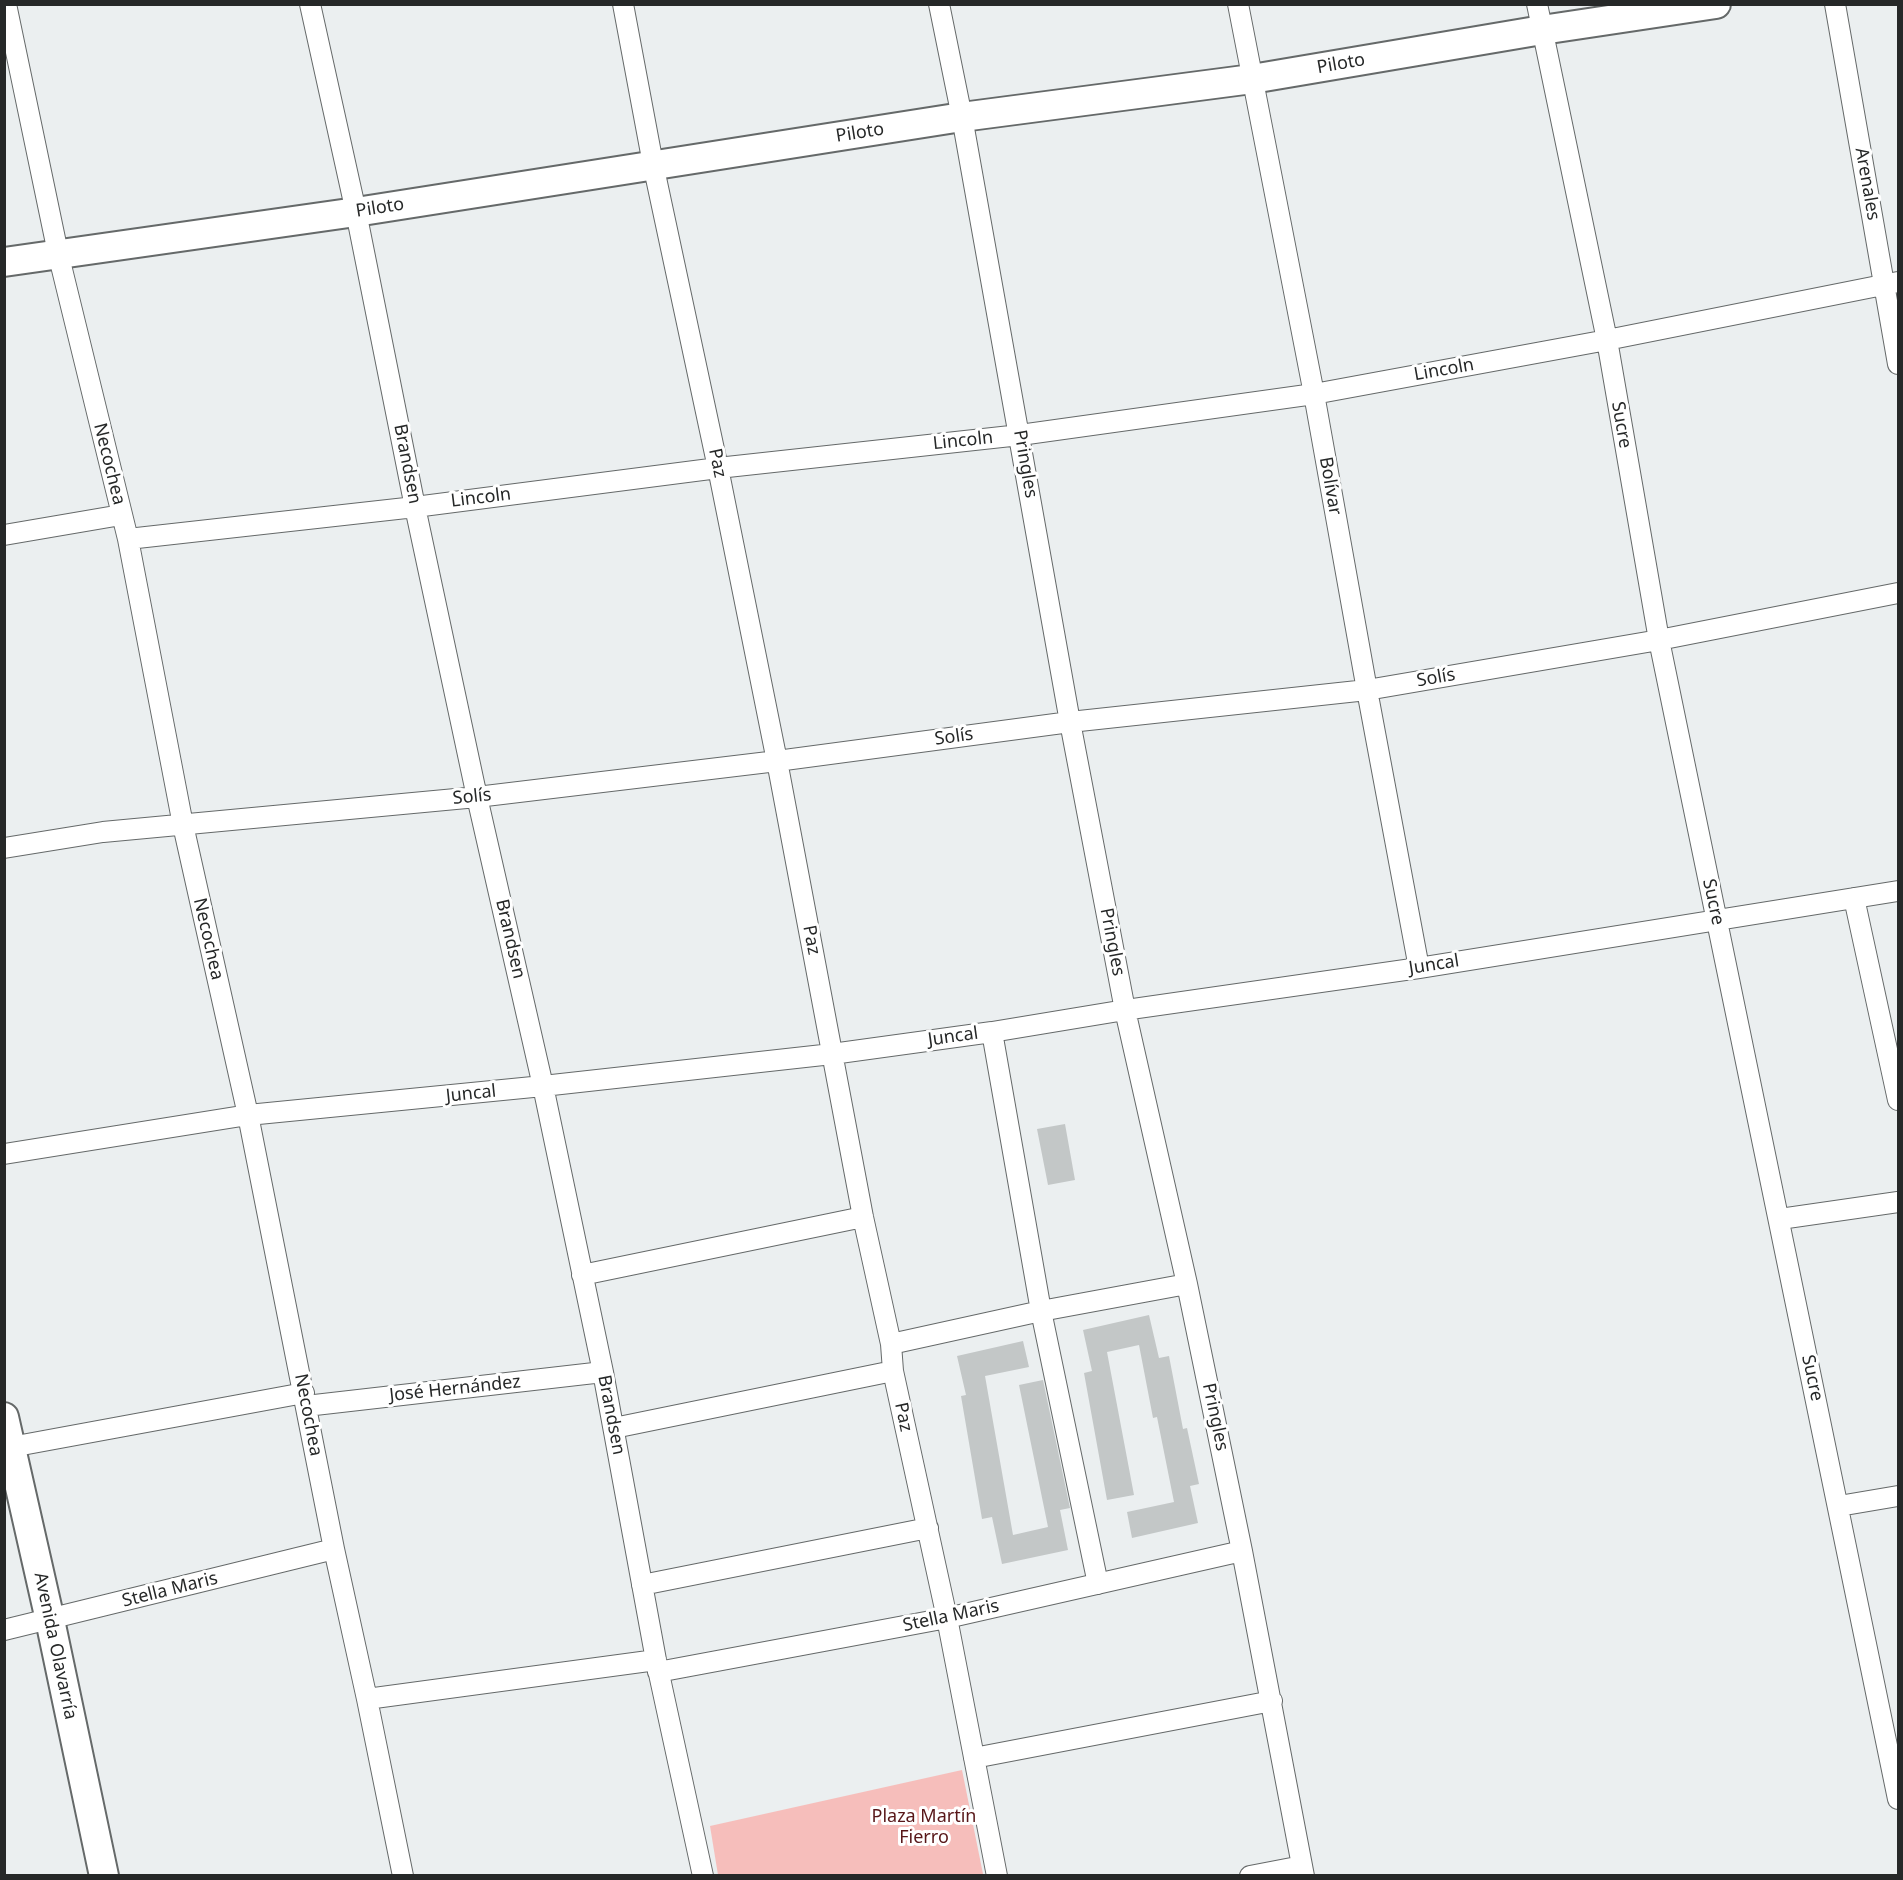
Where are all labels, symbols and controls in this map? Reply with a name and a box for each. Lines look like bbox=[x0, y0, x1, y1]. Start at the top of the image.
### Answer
street label: Piloto bbox=[1315, 49, 1367, 79]
street label: Piloto bbox=[834, 119, 886, 147]
street label: Arenales bbox=[1850, 146, 1884, 222]
street label: Piloto bbox=[354, 194, 406, 222]
street label: Lincoln bbox=[1412, 354, 1476, 386]
street label: Sucre bbox=[1606, 400, 1636, 450]
street label: Necochea bbox=[88, 421, 130, 507]
street label: Brandsen bbox=[389, 422, 425, 506]
street label: Lincoln bbox=[932, 427, 994, 455]
street label: Pringles bbox=[1008, 428, 1042, 500]
street label: Paz bbox=[703, 446, 731, 480]
street label: Bolívar bbox=[1314, 455, 1346, 517]
street label: Lincoln bbox=[450, 484, 512, 512]
street label: Solís bbox=[1415, 664, 1457, 692]
street label: Solís bbox=[933, 724, 975, 750]
street label: Solís bbox=[452, 784, 492, 810]
street label: Sucre bbox=[1698, 877, 1728, 927]
street label: Necochea bbox=[188, 896, 228, 982]
street label: Brandsen bbox=[490, 897, 530, 981]
street label: Pringles bbox=[1095, 906, 1129, 978]
street label: Paz bbox=[798, 923, 824, 957]
street label: Juncal bbox=[1407, 950, 1461, 980]
street label: Juncal bbox=[926, 1023, 980, 1051]
street label: Juncal bbox=[445, 1081, 497, 1107]
street label: Sucre bbox=[1797, 1353, 1827, 1403]
street label: José Hernández bbox=[388, 1371, 522, 1407]
street label: Necochea bbox=[289, 1372, 327, 1458]
street label: Brandsen bbox=[593, 1373, 629, 1457]
street label: Pringles bbox=[1197, 1381, 1233, 1453]
street label: Paz bbox=[889, 1400, 917, 1434]
street label: Stella Maris bbox=[120, 1568, 220, 1612]
street label: Avenida Olavarría bbox=[29, 1570, 81, 1722]
street label: Stella Maris bbox=[901, 1595, 1001, 1637]
park label: Plaza Martín Fierro bbox=[872, 1806, 976, 1848]

